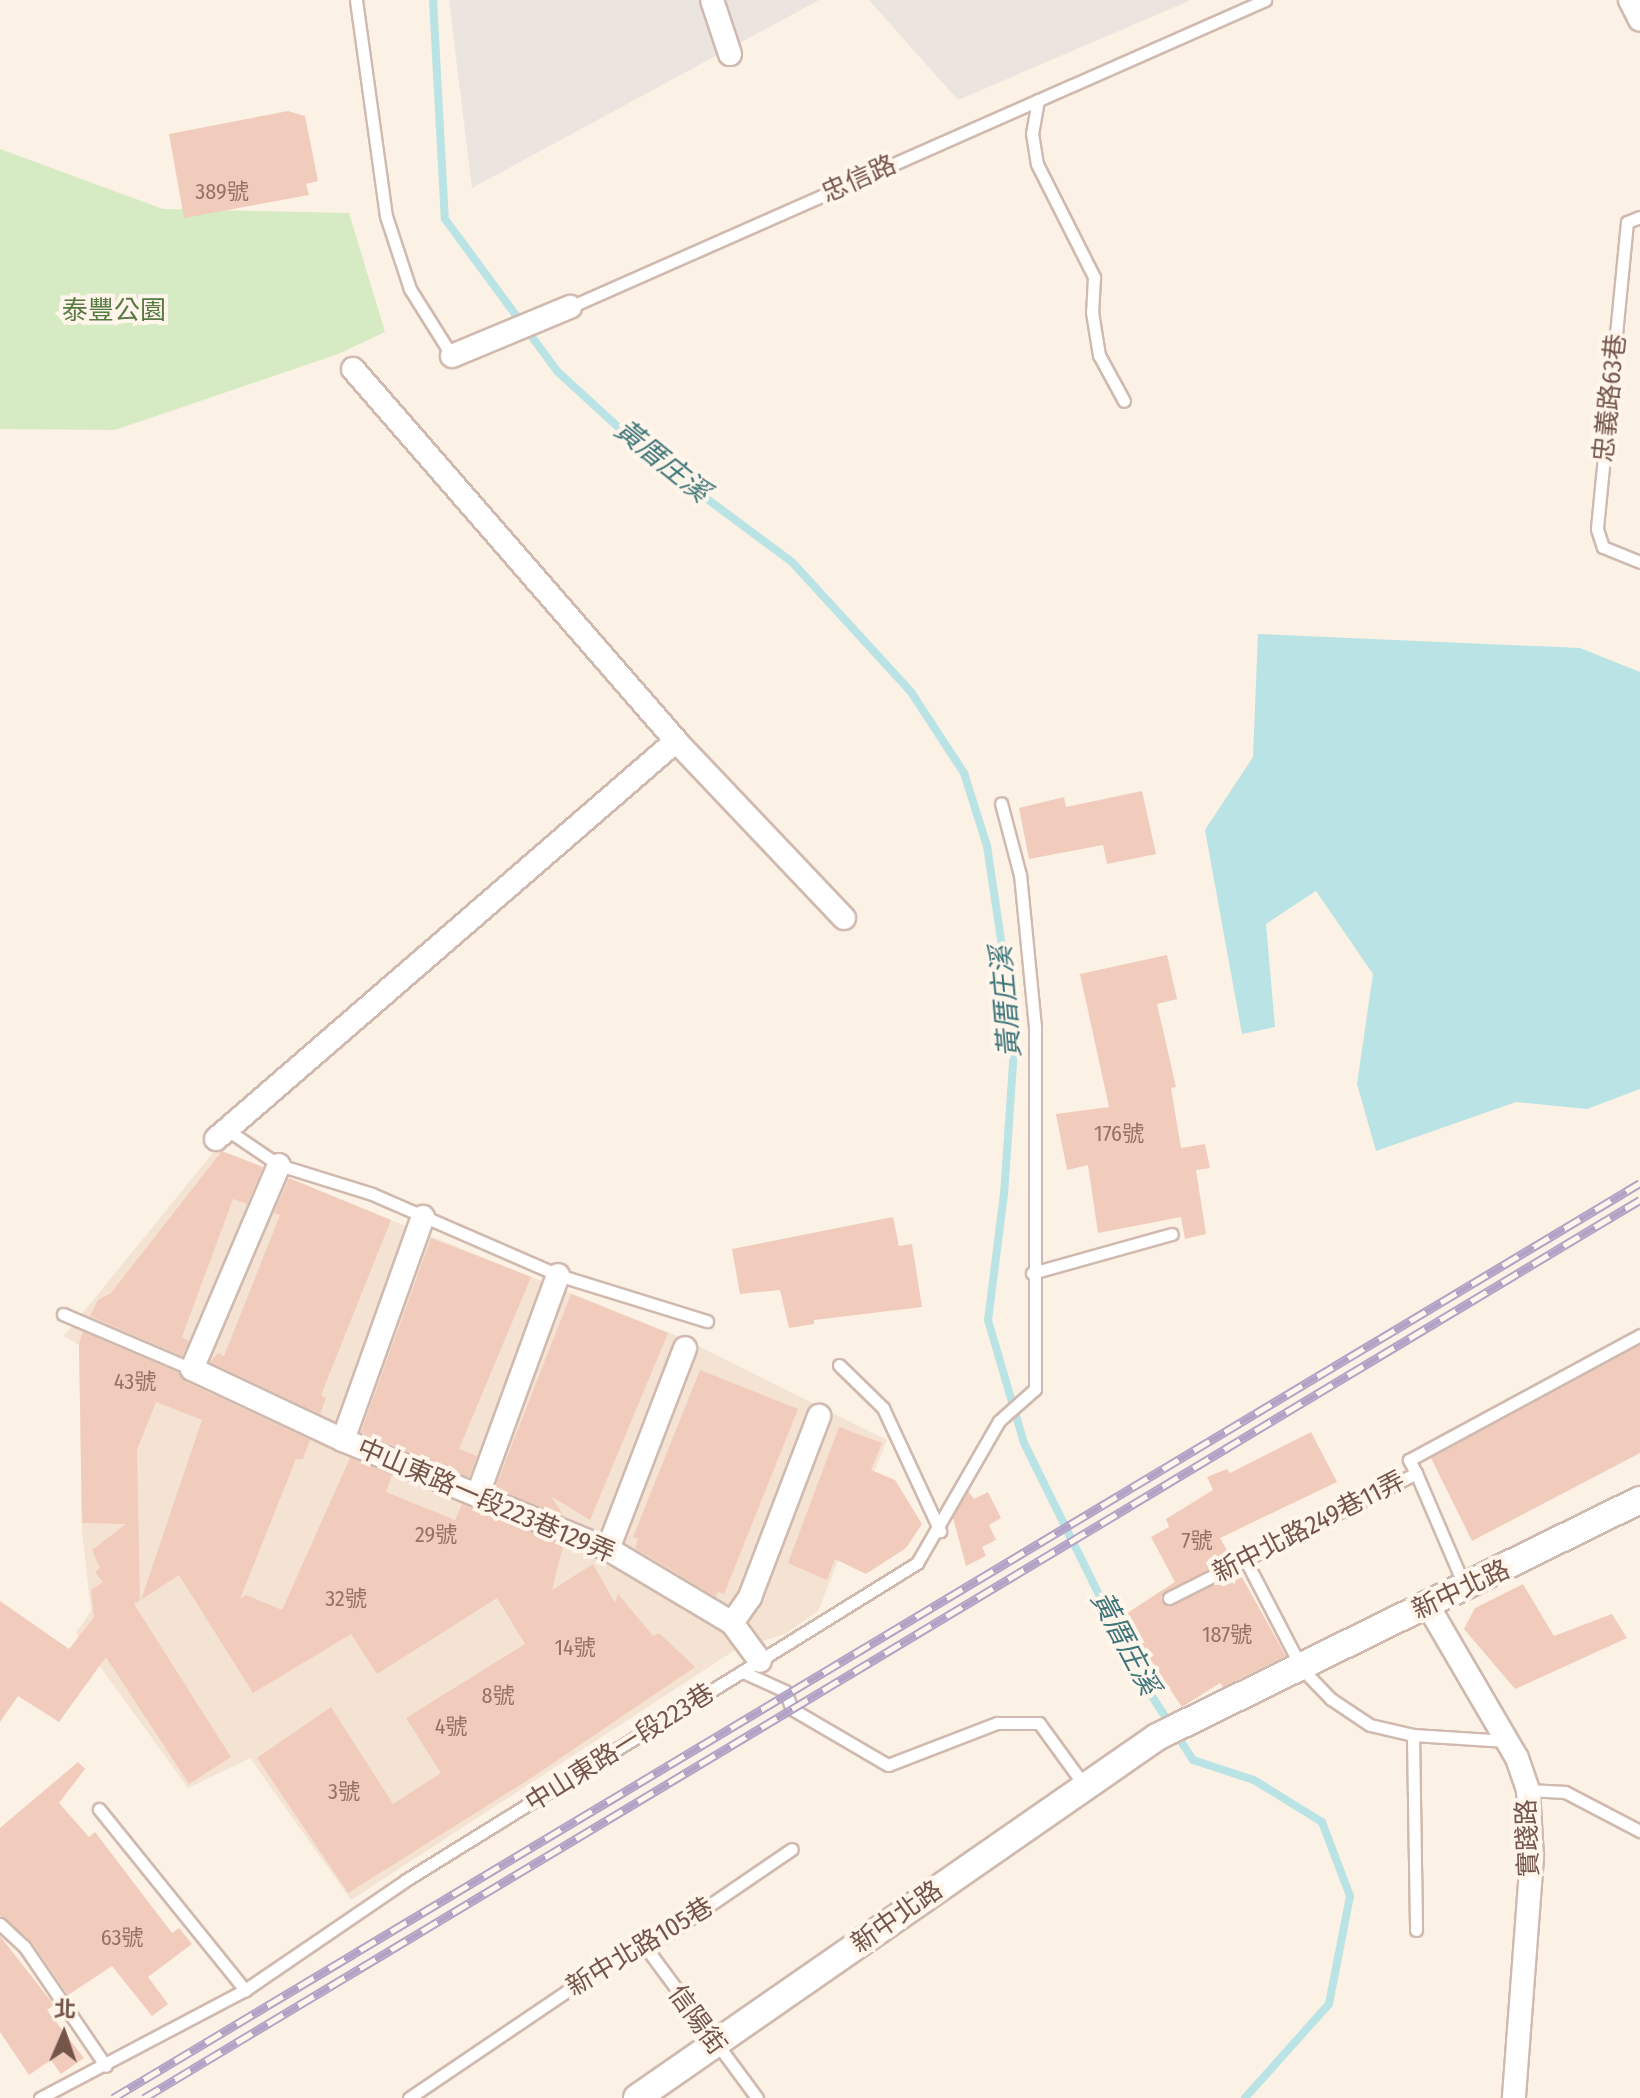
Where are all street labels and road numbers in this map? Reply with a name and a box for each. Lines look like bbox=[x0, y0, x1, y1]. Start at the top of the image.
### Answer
street label: 忠信路 bbox=[817, 149, 901, 209]
street label: 忠義路63巷 bbox=[1588, 333, 1632, 463]
street label: 中山東路一段223巷129弄 bbox=[353, 1433, 619, 1569]
street label: 新中北路249巷11弄 bbox=[1208, 1465, 1410, 1589]
street label: 新中北路 bbox=[1407, 1554, 1515, 1626]
street label: 中山東路一段223巷 bbox=[520, 1677, 720, 1819]
street label: 實踐路 bbox=[1511, 1798, 1545, 1878]
street label: 新中北路 bbox=[845, 1874, 949, 1960]
street label: 新中北路105巷 bbox=[561, 1891, 719, 2003]
street label: 信陽街 bbox=[661, 1979, 733, 2061]

